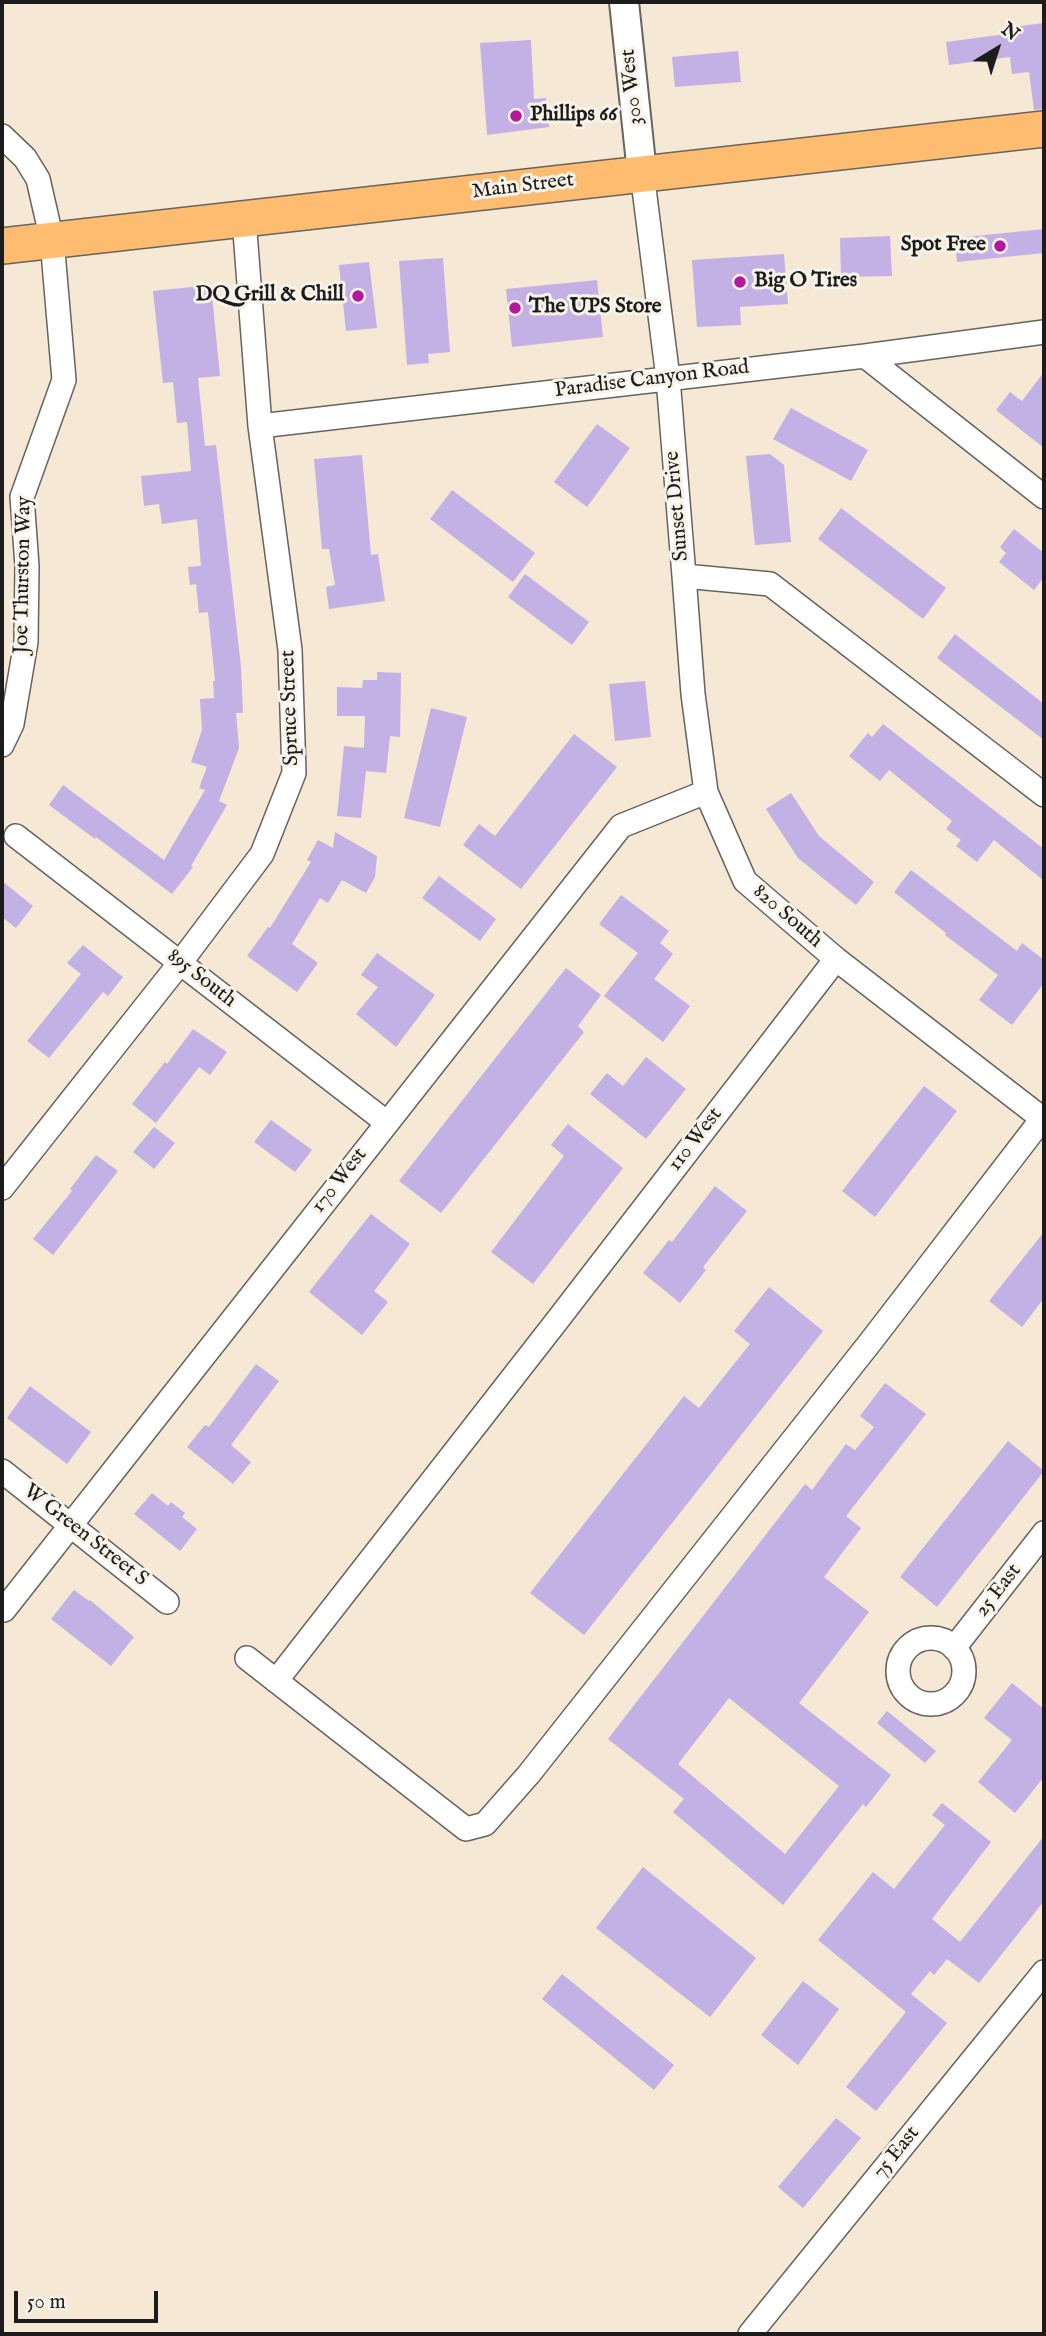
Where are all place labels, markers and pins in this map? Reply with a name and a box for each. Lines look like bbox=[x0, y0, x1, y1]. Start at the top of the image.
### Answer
place label: Phillips 66 bbox=[530, 103, 617, 129]
marker: Phillips 66 bbox=[508, 108, 524, 124]
place label: Spot Free bbox=[901, 233, 986, 259]
marker: Spot Free bbox=[992, 238, 1008, 254]
place label: Big O Tires bbox=[754, 269, 857, 295]
marker: Big O Tires bbox=[732, 274, 748, 290]
place label: DQ Grill & Chill bbox=[196, 283, 344, 309]
marker: DQ Grill & Chill bbox=[350, 288, 366, 304]
place label: The UPS Store bbox=[529, 295, 662, 321]
marker: The UPS Store bbox=[507, 300, 523, 316]

